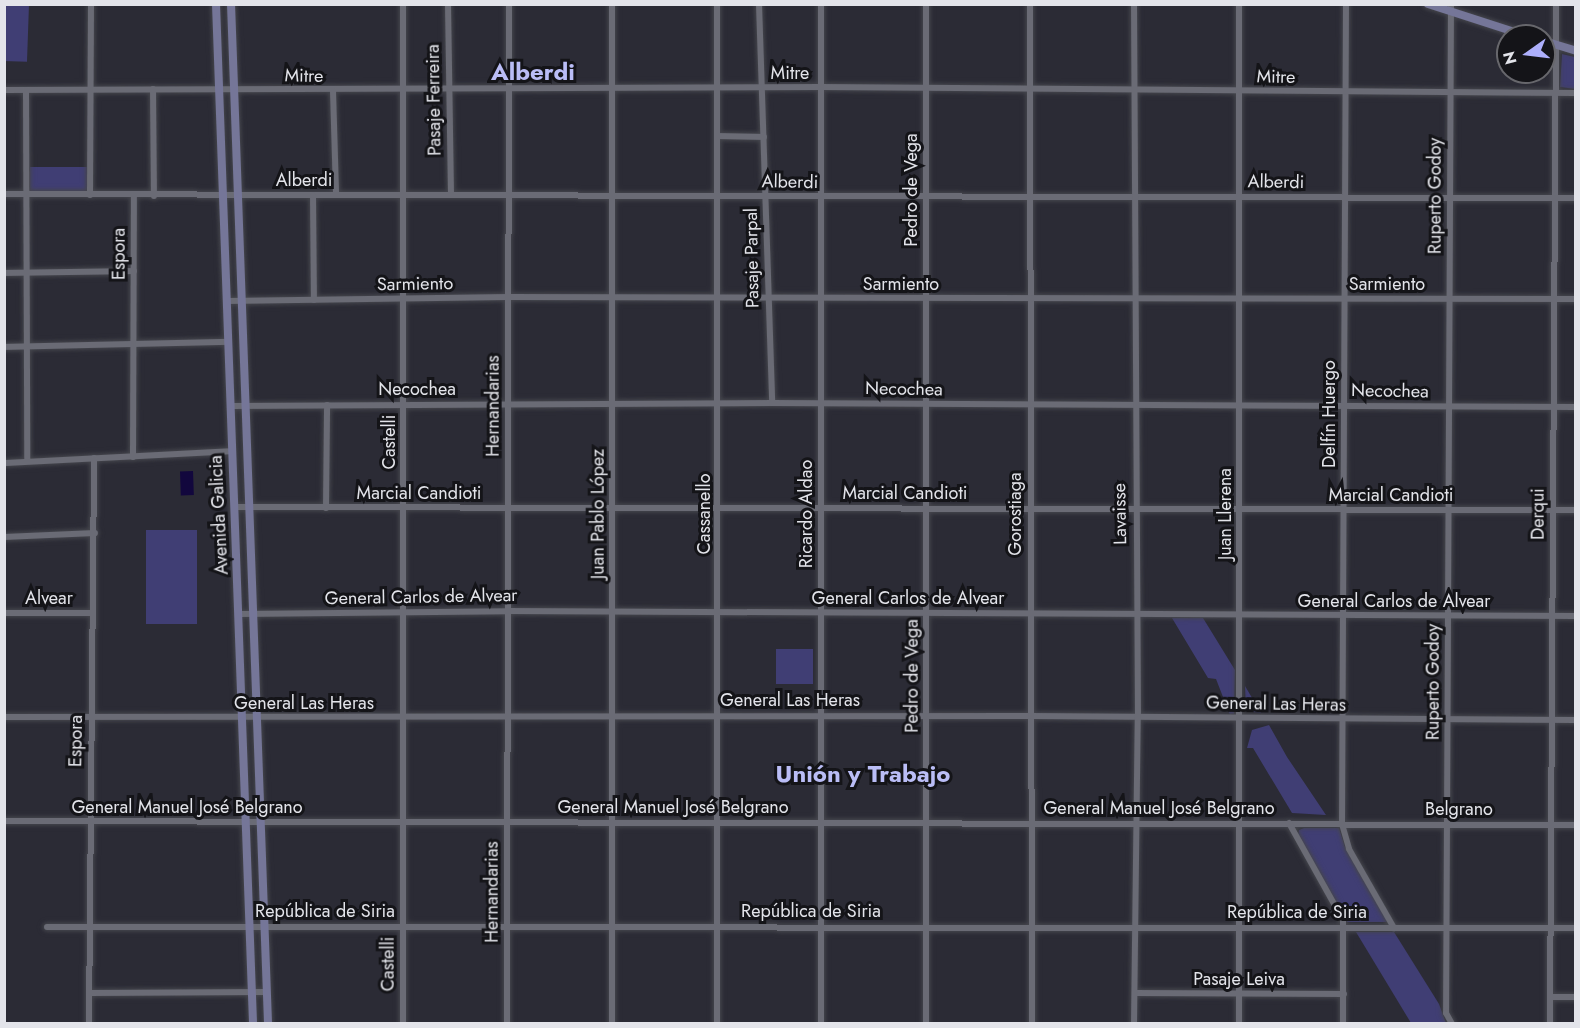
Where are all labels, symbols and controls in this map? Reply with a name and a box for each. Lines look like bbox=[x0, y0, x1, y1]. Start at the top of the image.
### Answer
north arrow bbox=[1496, 24, 1556, 84]
street label: Pasaje Ferreira bbox=[422, 44, 446, 156]
text: N bbox=[1497, 49, 1523, 67]
district label: Alberdi bbox=[491, 58, 575, 86]
street label: Mitre bbox=[771, 62, 809, 84]
street label: Mitre bbox=[284, 65, 324, 87]
street label: Mitre bbox=[1256, 66, 1296, 88]
street label: Pedro de Vega bbox=[900, 133, 922, 247]
street label: Ruperto Godoy bbox=[1424, 138, 1446, 254]
street label: Alberdi bbox=[276, 169, 332, 191]
street label: Alberdi bbox=[761, 171, 819, 193]
street label: Alberdi bbox=[1247, 171, 1305, 193]
street label: Pasaje Parpal bbox=[740, 208, 764, 308]
street label: Espora bbox=[108, 228, 130, 280]
street label: Sarmiento bbox=[377, 273, 453, 295]
street label: Sarmiento bbox=[863, 273, 939, 295]
street label: Sarmiento bbox=[1349, 273, 1425, 295]
street label: Hernandarias bbox=[482, 355, 504, 457]
street label: Delfín Huergo bbox=[1318, 360, 1340, 468]
street label: Necochea bbox=[378, 378, 456, 400]
street label: Necochea bbox=[865, 378, 943, 400]
street label: Necochea bbox=[1351, 380, 1429, 402]
street label: Castelli bbox=[378, 415, 400, 469]
street label: Juan Pablo López bbox=[587, 449, 609, 579]
street label: Avenida Galicia bbox=[205, 455, 233, 575]
street label: Ricardo Aldao bbox=[795, 460, 817, 568]
street label: Juan Llerena bbox=[1214, 468, 1236, 560]
street label: Gorostiaga bbox=[1004, 472, 1026, 556]
street label: Cassanello bbox=[693, 474, 715, 554]
street label: Marcial Candioti bbox=[357, 482, 481, 504]
street label: Marcial Candioti bbox=[843, 482, 967, 504]
street label: Lavaisse bbox=[1109, 483, 1131, 545]
street label: Marcial Candioti bbox=[1329, 484, 1453, 506]
street label: Derqui bbox=[1527, 488, 1549, 540]
street label: General Carlos de Alvear bbox=[324, 585, 518, 609]
street label: Alvear bbox=[25, 587, 73, 609]
street label: General Carlos de Alvear bbox=[812, 587, 1004, 609]
street label: General Carlos de Alvear bbox=[1298, 590, 1490, 612]
street label: Pedro de Vega bbox=[901, 619, 923, 733]
street label: Ruperto Godoy bbox=[1422, 624, 1444, 740]
street label: General Las Heras bbox=[720, 689, 860, 711]
street label: General Las Heras bbox=[234, 692, 374, 714]
street label: General Las Heras bbox=[1206, 692, 1346, 716]
street label: Espora bbox=[65, 715, 87, 767]
district label: Unión y Trabajo bbox=[776, 760, 950, 788]
street label: General Manuel José Belgrano bbox=[71, 796, 303, 818]
street label: General Manuel José Belgrano bbox=[557, 796, 789, 818]
street label: General Manuel José Belgrano bbox=[1043, 797, 1275, 819]
street label: Belgrano bbox=[1425, 798, 1493, 820]
street label: Hernandarias bbox=[481, 841, 503, 943]
street label: República de Siria bbox=[255, 900, 395, 922]
street label: República de Siria bbox=[741, 900, 881, 922]
street label: República de Siria bbox=[1227, 901, 1367, 923]
street label: Castelli bbox=[377, 937, 399, 991]
street label: Pasaje Leiva bbox=[1193, 968, 1285, 990]

